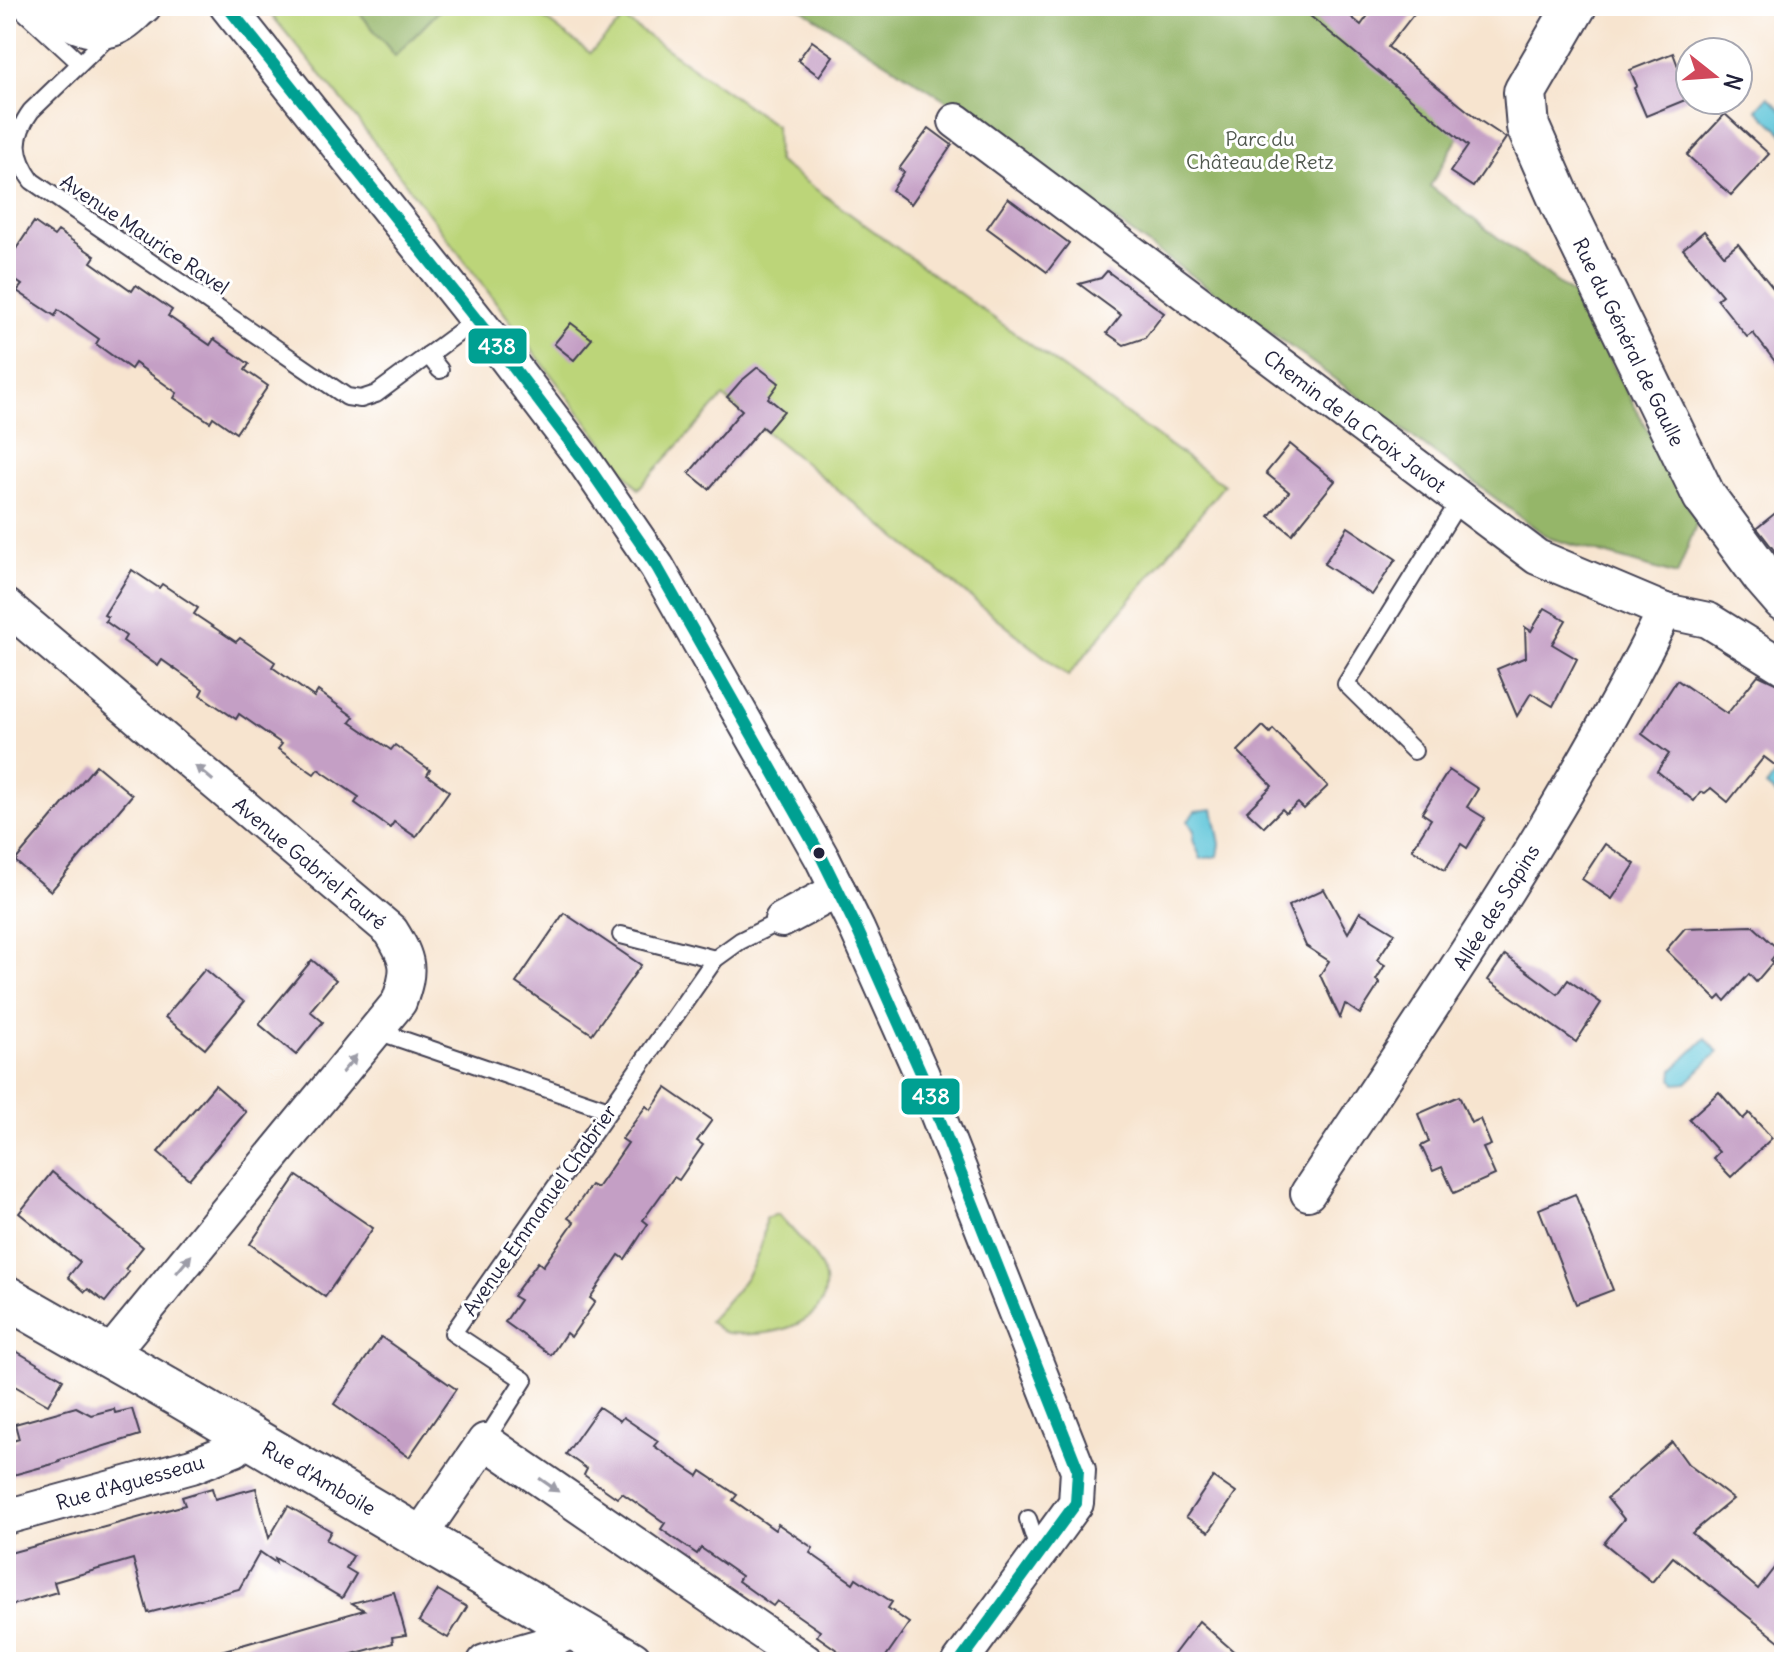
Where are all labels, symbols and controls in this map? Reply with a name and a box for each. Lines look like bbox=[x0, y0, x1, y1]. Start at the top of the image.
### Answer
north arrow bbox=[1674, 36, 1754, 116]
text: N bbox=[1718, 70, 1749, 93]
park label: Parc du Château de Retz bbox=[1186, 126, 1334, 174]
street label: Avenue Maurice Ravel bbox=[56, 168, 234, 300]
street label: Rue du Général de Gaulle bbox=[1568, 234, 1690, 450]
line badge: 438 bbox=[467, 327, 528, 365]
text: 438 bbox=[478, 332, 516, 360]
street label: Chemin de la Croix Javot bbox=[1259, 344, 1451, 498]
one-way arrow bbox=[195, 765, 215, 782]
street label: Avenue Gabriel Fauré bbox=[228, 791, 392, 935]
street label: Allée des Sapins bbox=[1447, 840, 1545, 974]
unlabelled marker bbox=[811, 845, 827, 861]
one-way arrow bbox=[340, 1054, 357, 1074]
line badge: 438 bbox=[900, 1077, 961, 1116]
text: 438 bbox=[912, 1082, 950, 1110]
street label: Avenue Emmanuel Chabrier bbox=[457, 1100, 621, 1320]
one-way arrow bbox=[175, 1254, 191, 1274]
street label: Rue d'Amboile bbox=[258, 1435, 380, 1521]
street label: Rue d'Aguesseau bbox=[53, 1449, 207, 1515]
one-way arrow bbox=[539, 1477, 560, 1492]

